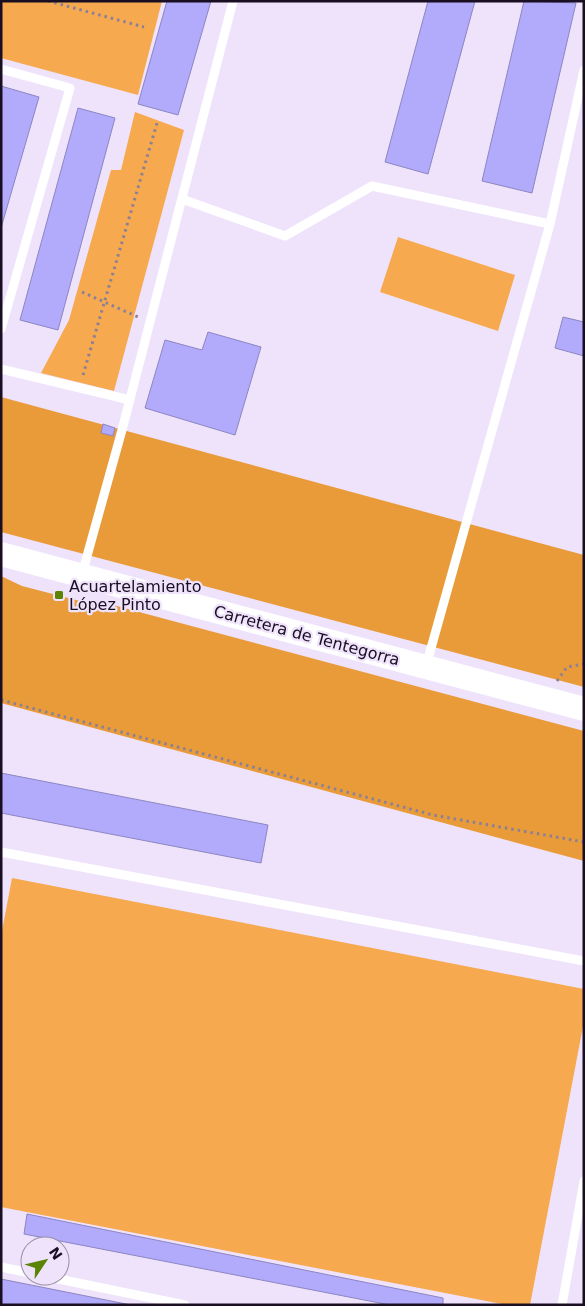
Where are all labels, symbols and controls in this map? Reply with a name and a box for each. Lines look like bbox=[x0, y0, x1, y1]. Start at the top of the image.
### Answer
place label: Acuartelamiento López Pinto bbox=[69, 577, 201, 614]
marker: Acuartelamiento López Pinto bbox=[53, 589, 65, 601]
street label: Carretera de Tentegorra bbox=[212, 601, 402, 669]
north arrow bbox=[20, 1236, 70, 1286]
text: N bbox=[46, 1244, 66, 1263]

